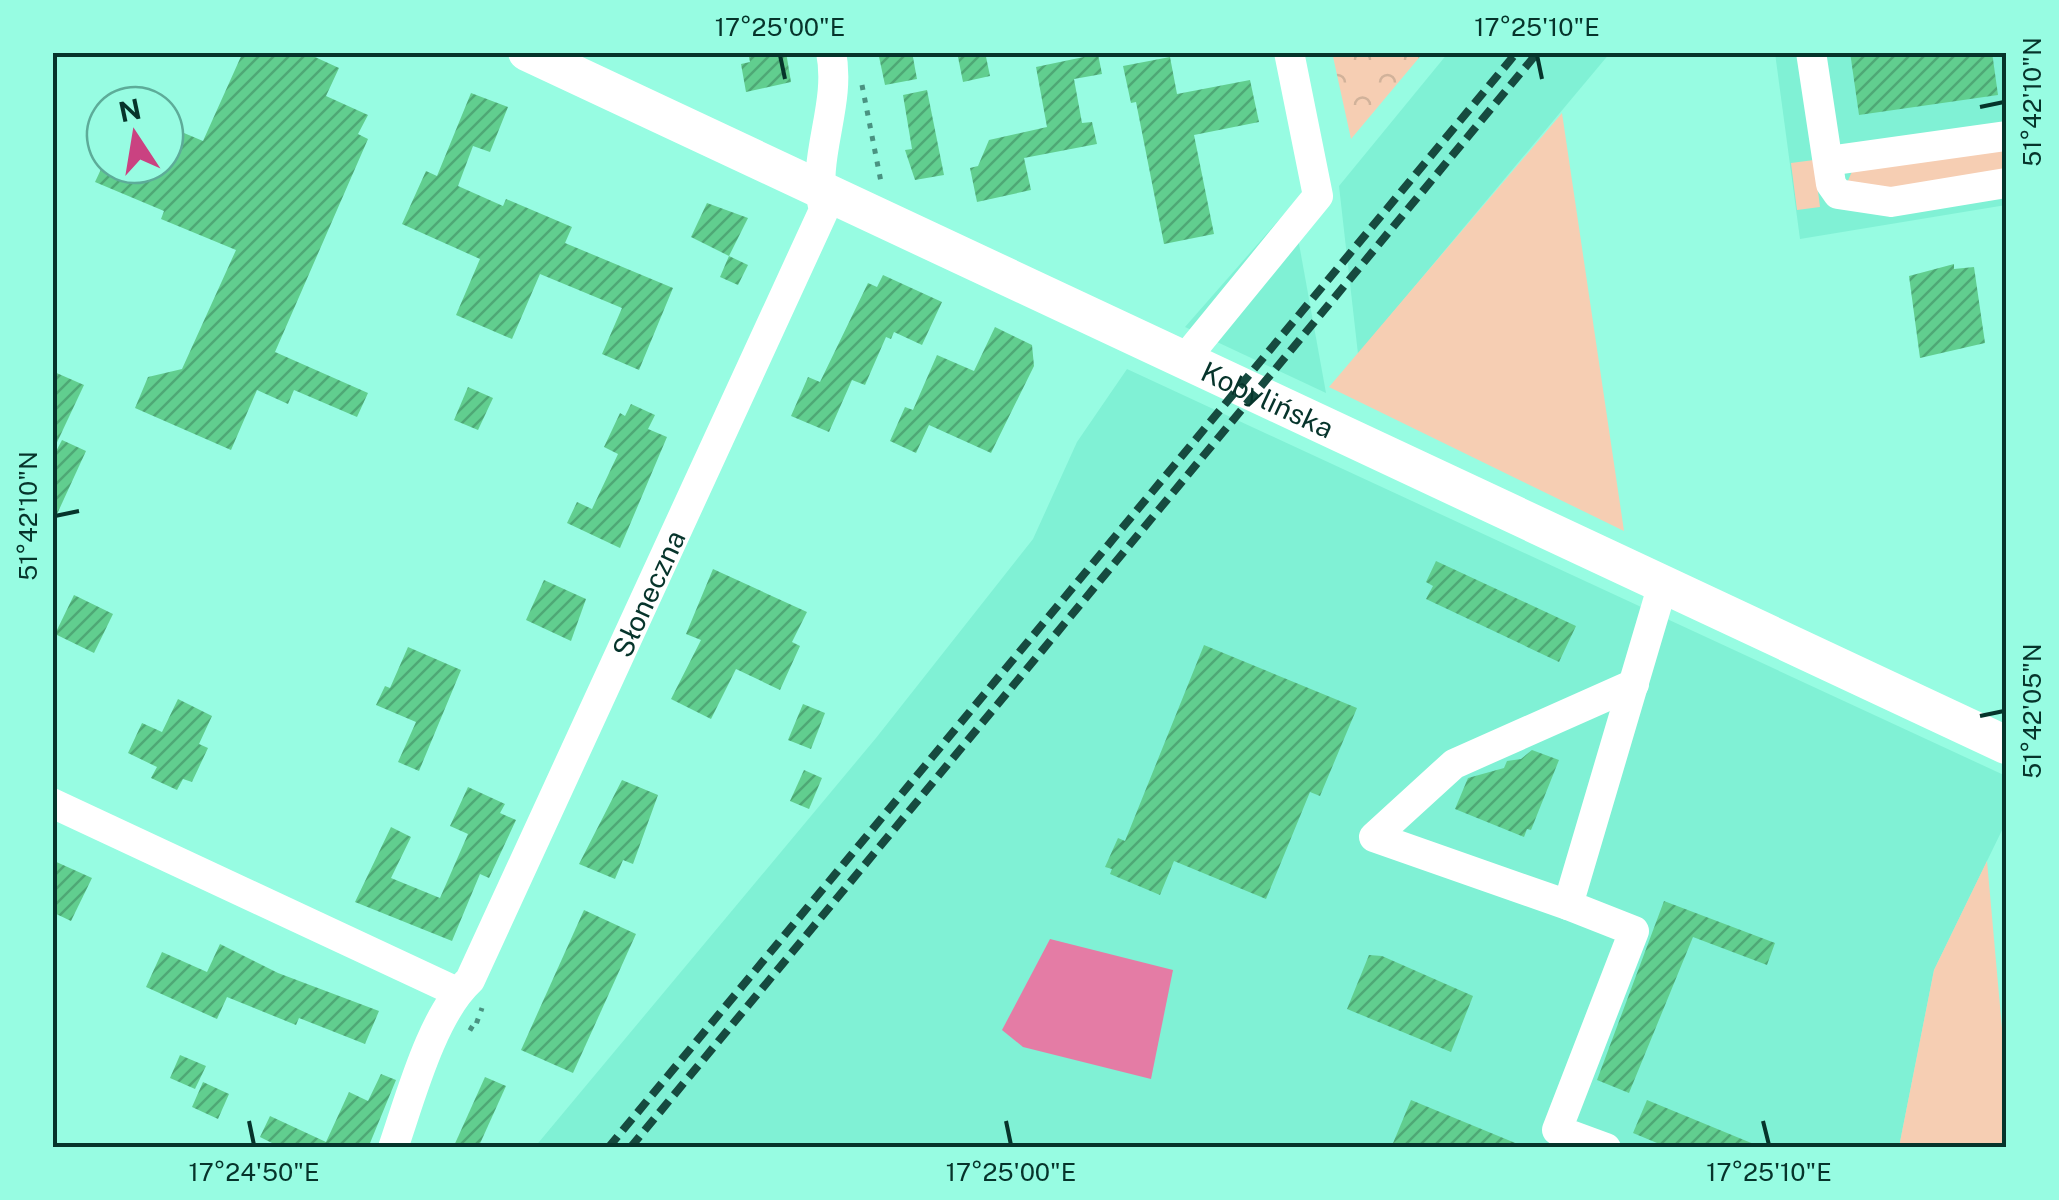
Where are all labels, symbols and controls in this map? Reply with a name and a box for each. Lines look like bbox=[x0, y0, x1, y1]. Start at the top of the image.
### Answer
text: 17°25'00"E bbox=[715, 12, 845, 42]
text: 17°25'10"E bbox=[1474, 12, 1600, 42]
text: 51°42'10"N bbox=[2017, 37, 2047, 167]
north arrow bbox=[85, 85, 185, 185]
text: N bbox=[116, 92, 144, 128]
street label: Kobylińska bbox=[1196, 354, 1339, 444]
text: 51°42'10"N bbox=[13, 451, 43, 581]
street label: Słoneczna bbox=[604, 525, 691, 662]
text: 51°42'05"N bbox=[2017, 643, 2047, 779]
text: 17°24'50"E bbox=[188, 1157, 320, 1187]
text: 17°25'00"E bbox=[946, 1157, 1076, 1187]
text: 17°25'10"E bbox=[1706, 1157, 1832, 1187]

